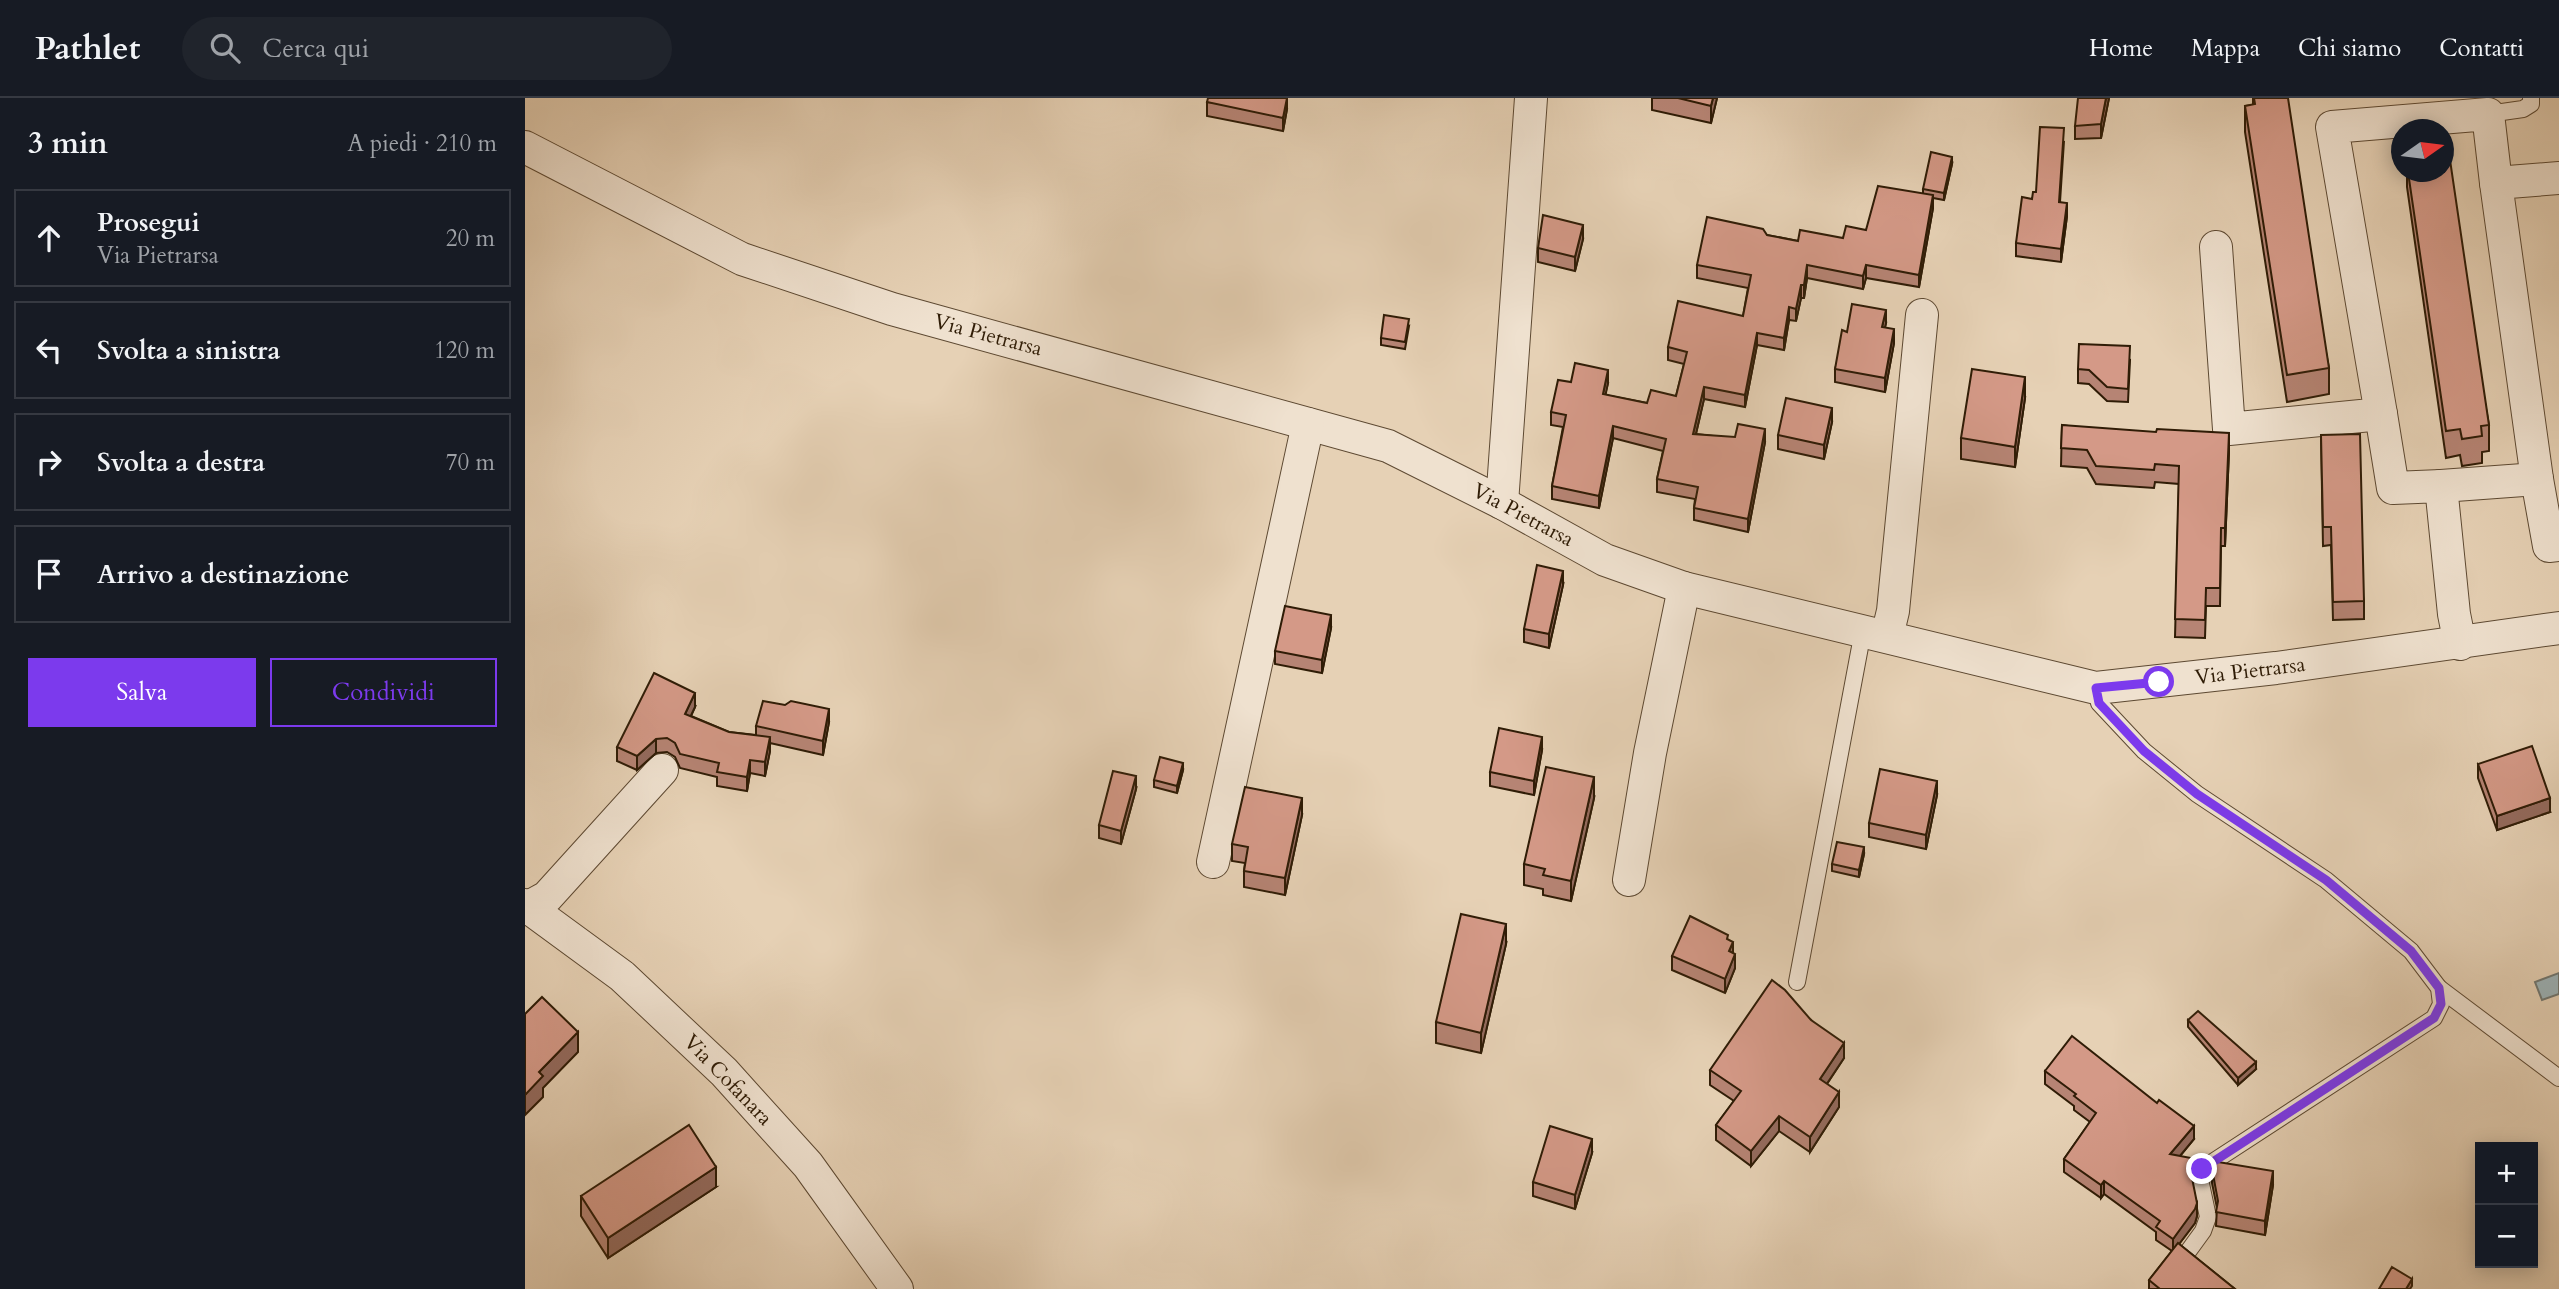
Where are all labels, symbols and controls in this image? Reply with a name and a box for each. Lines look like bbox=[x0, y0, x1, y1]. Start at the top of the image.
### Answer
search box bbox=[182, 17, 672, 80]
text: Pathlet bbox=[35, 26, 140, 71]
icon: search bbox=[206, 29, 244, 67]
text: Cerca qui bbox=[262, 31, 369, 66]
text: Home bbox=[2089, 32, 2153, 65]
text: Mappa bbox=[2191, 32, 2260, 65]
text: Chi siamo bbox=[2298, 32, 2401, 65]
text: Contatti bbox=[2439, 32, 2524, 65]
north arrow bbox=[2391, 119, 2454, 182]
text: 3 min bbox=[28, 123, 108, 164]
text: A piedi · 210 m bbox=[347, 128, 497, 159]
text: Prosegui bbox=[97, 205, 200, 240]
icon: ahead bbox=[30, 219, 68, 257]
text: 20 m bbox=[446, 223, 495, 254]
text: Via Pietrarsa bbox=[97, 240, 219, 271]
street label: Via Pietrarsa bbox=[931, 307, 1045, 363]
icon: left bbox=[30, 331, 68, 369]
text: Svolta a sinistra bbox=[97, 333, 280, 368]
text: 120 m bbox=[434, 335, 495, 366]
icon: right bbox=[30, 443, 68, 481]
text: Svolta a destra bbox=[97, 445, 265, 480]
text: 70 m bbox=[446, 447, 495, 478]
street label: Via Pietrarsa bbox=[1467, 476, 1579, 554]
icon: arrive bbox=[30, 555, 68, 593]
text: Arrivo a destinazione bbox=[97, 557, 349, 592]
street label: Via Pietrarsa bbox=[2193, 650, 2307, 692]
button: Salva bbox=[28, 658, 256, 727]
button: Condividi bbox=[270, 658, 497, 727]
route start bbox=[2143, 666, 2174, 697]
street label: Via Cofanara bbox=[677, 1028, 779, 1132]
map controls bbox=[2475, 1142, 2538, 1268]
button: + bbox=[2475, 1142, 2538, 1205]
route end bbox=[2186, 1153, 2217, 1184]
button: − bbox=[2475, 1205, 2538, 1268]

